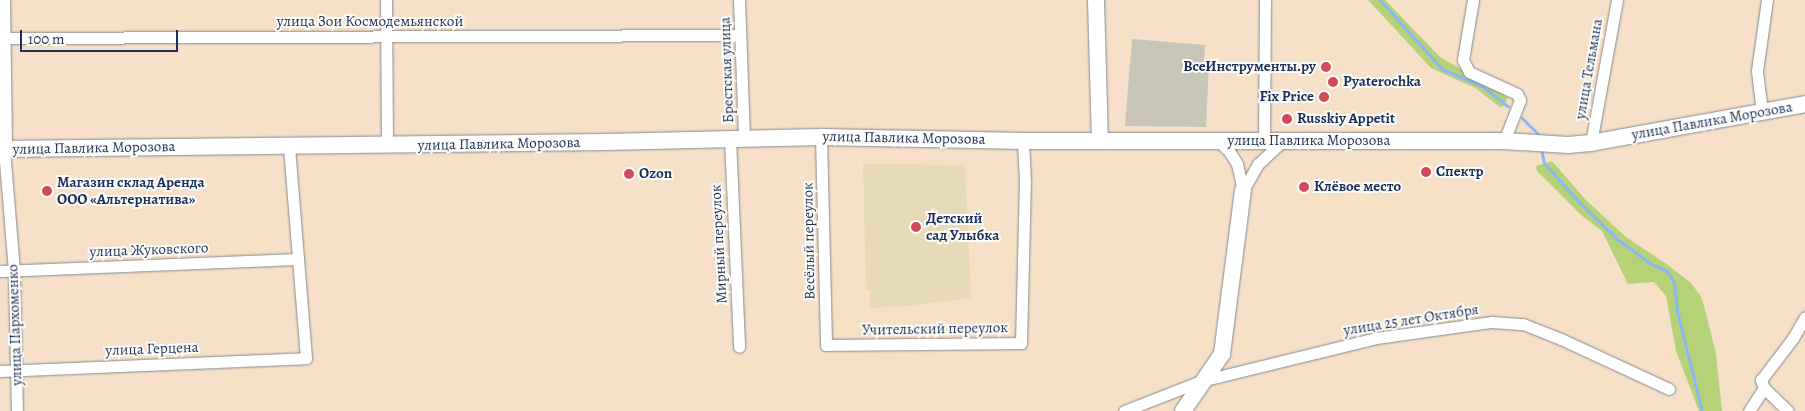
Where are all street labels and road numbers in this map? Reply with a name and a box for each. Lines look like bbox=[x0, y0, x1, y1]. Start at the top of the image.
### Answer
street label: улица Зои Космодемьянской bbox=[277, 13, 463, 31]
street label: Брестская улица bbox=[716, 17, 738, 123]
street label: улица Тельмана bbox=[1571, 17, 1607, 121]
street label: улица Павлика Морозова bbox=[1630, 98, 1794, 144]
street label: улица Павлика Морозова bbox=[822, 128, 986, 148]
street label: улица Павлика Морозова bbox=[1228, 132, 1390, 150]
street label: улица Павлика Морозова bbox=[417, 134, 581, 154]
street label: улица Павлика Морозова bbox=[12, 138, 176, 158]
street label: Весёлый переулок bbox=[799, 182, 819, 300]
street label: Мирный переулок bbox=[707, 184, 731, 304]
street label: улица Жуковского bbox=[89, 239, 209, 261]
street label: улица Пархоменко bbox=[4, 264, 26, 386]
street label: улица 25 лет Октября bbox=[1342, 300, 1480, 340]
street label: Учительский переулок bbox=[862, 319, 1008, 339]
street label: улица Герцена bbox=[105, 338, 199, 360]

